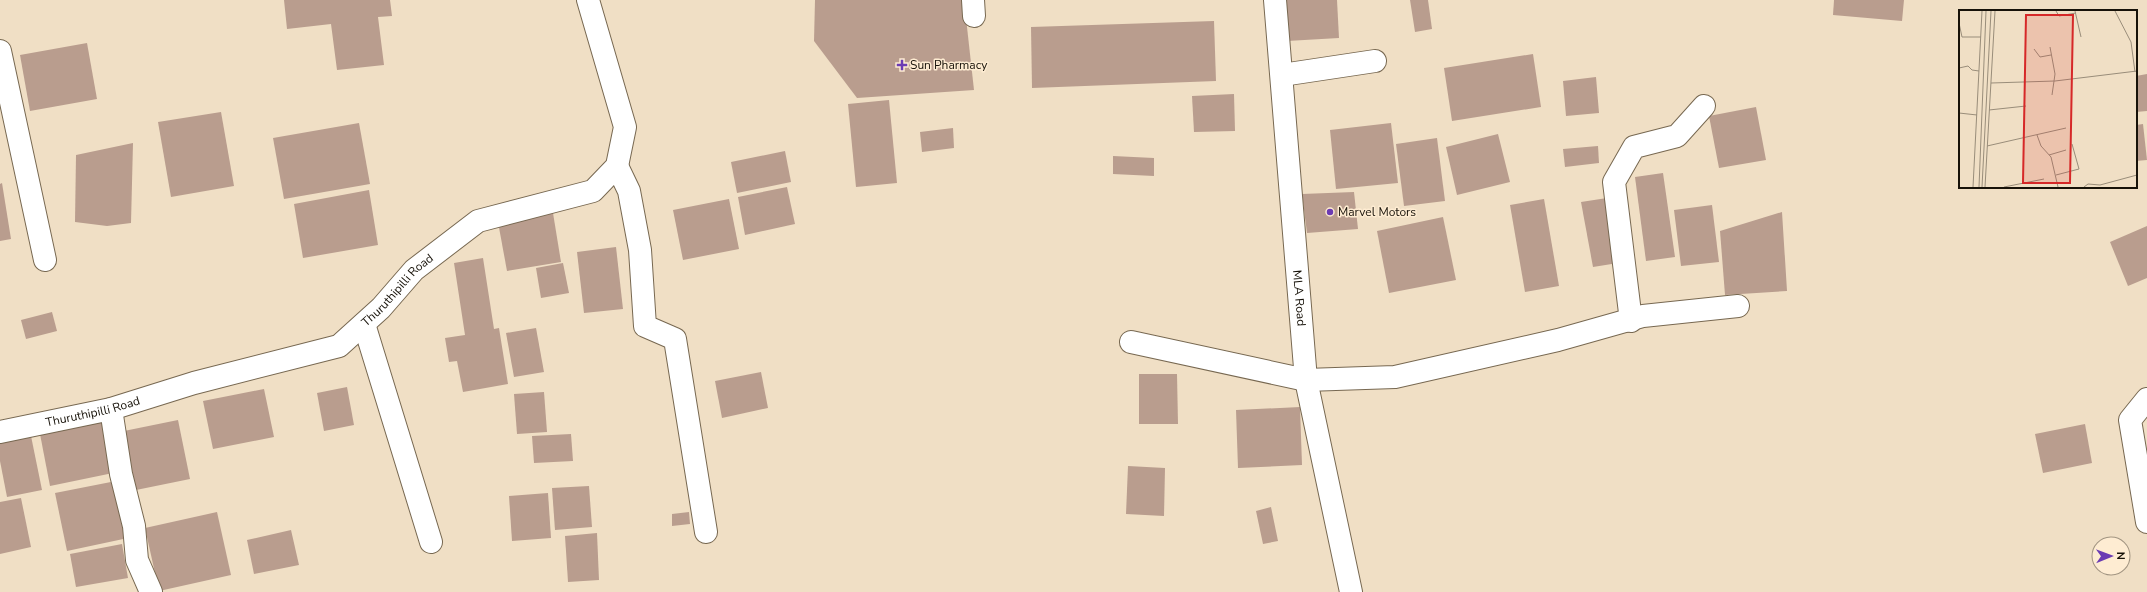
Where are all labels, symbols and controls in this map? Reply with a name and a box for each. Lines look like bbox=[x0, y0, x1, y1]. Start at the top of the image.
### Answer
inset map bbox=[1959, 10, 2137, 188]
place label: Sun Pharmacy bbox=[910, 57, 988, 73]
marker: Sun Pharmacy bbox=[897, 60, 907, 70]
place label: Marvel Motors bbox=[1338, 204, 1416, 220]
marker: Marvel Motors bbox=[1325, 207, 1335, 217]
street label: Thuruthipilli Road bbox=[358, 250, 437, 330]
street label: MLA Road bbox=[1289, 269, 1310, 327]
street label: Thuruthipilli Road bbox=[44, 392, 142, 430]
north arrow bbox=[2091, 536, 2131, 576]
text: N bbox=[2113, 552, 2128, 560]

